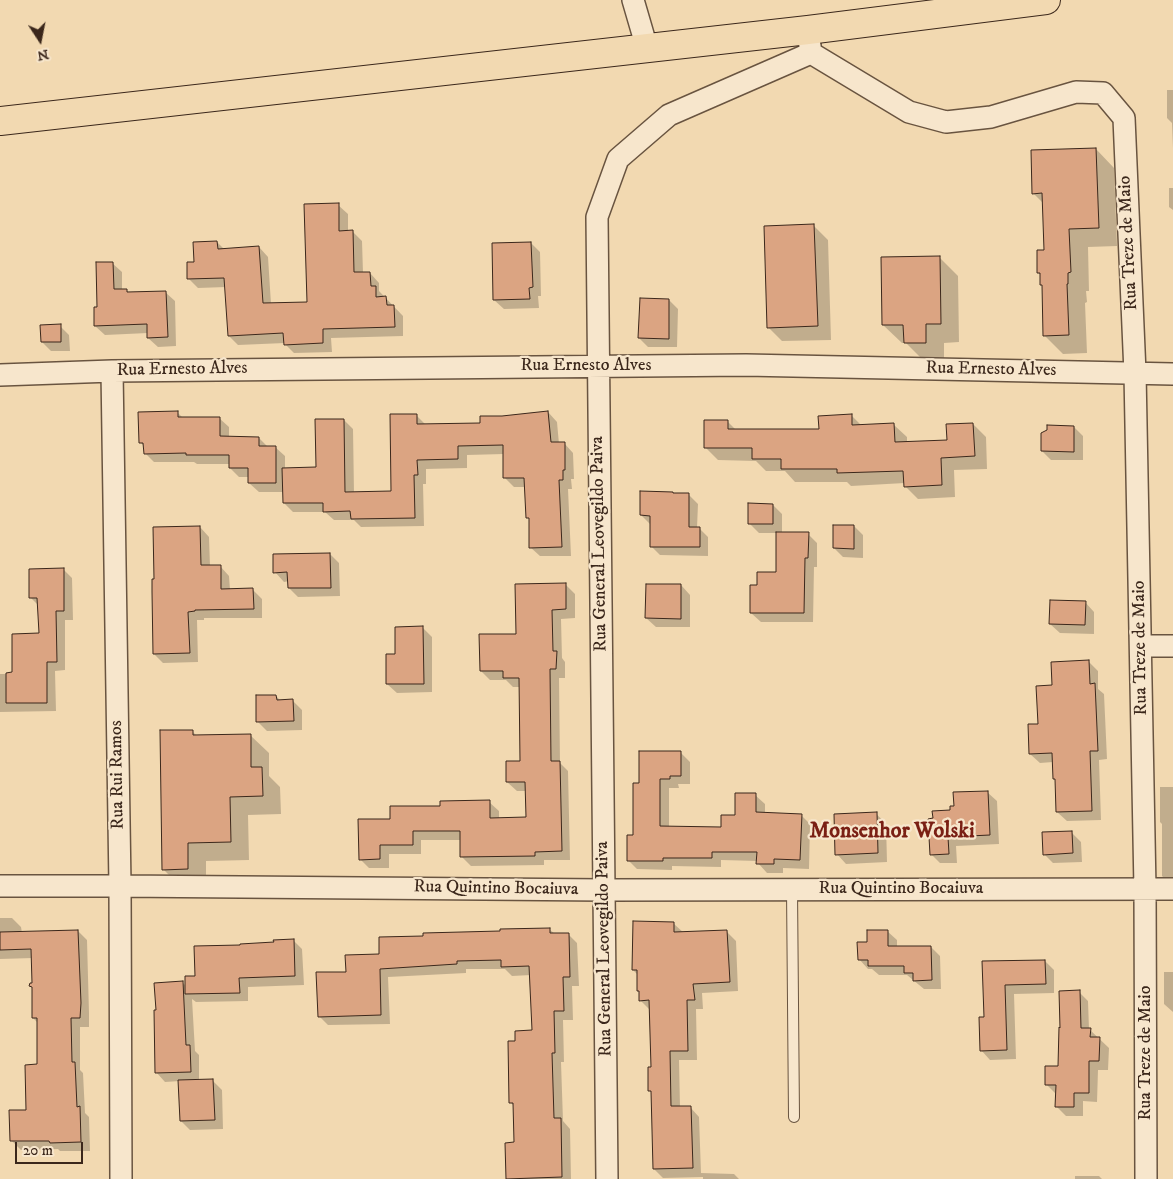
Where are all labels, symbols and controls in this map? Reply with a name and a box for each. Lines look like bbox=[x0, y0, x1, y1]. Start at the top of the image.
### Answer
north arrow bbox=[15, 15, 65, 65]
text: N bbox=[36, 45, 50, 65]
street label: Rua Treze de Maio bbox=[1115, 175, 1143, 311]
street label: Rua Ernesto Alves bbox=[521, 355, 651, 377]
street label: Rua Ernesto Alves bbox=[116, 358, 248, 382]
street label: Rua Ernesto Alves bbox=[925, 358, 1057, 382]
street label: Rua General Leovegildo Paiva bbox=[587, 436, 613, 652]
street label: Rua Treze de Maio bbox=[1129, 580, 1153, 716]
street label: Rua Rui Ramos bbox=[106, 720, 130, 830]
district label: Monsenhor Wolski bbox=[809, 819, 975, 845]
street label: Rua General Leovegildo Paiva bbox=[592, 841, 618, 1057]
street label: Rua Quintino Bocaiuva bbox=[413, 877, 579, 901]
street label: Rua Quintino Bocaiuva bbox=[819, 878, 983, 900]
street label: Rua Treze de Maio bbox=[1135, 985, 1157, 1121]
scale bar bbox=[18, 1132, 85, 1164]
text: 20 m bbox=[23, 1141, 53, 1160]

